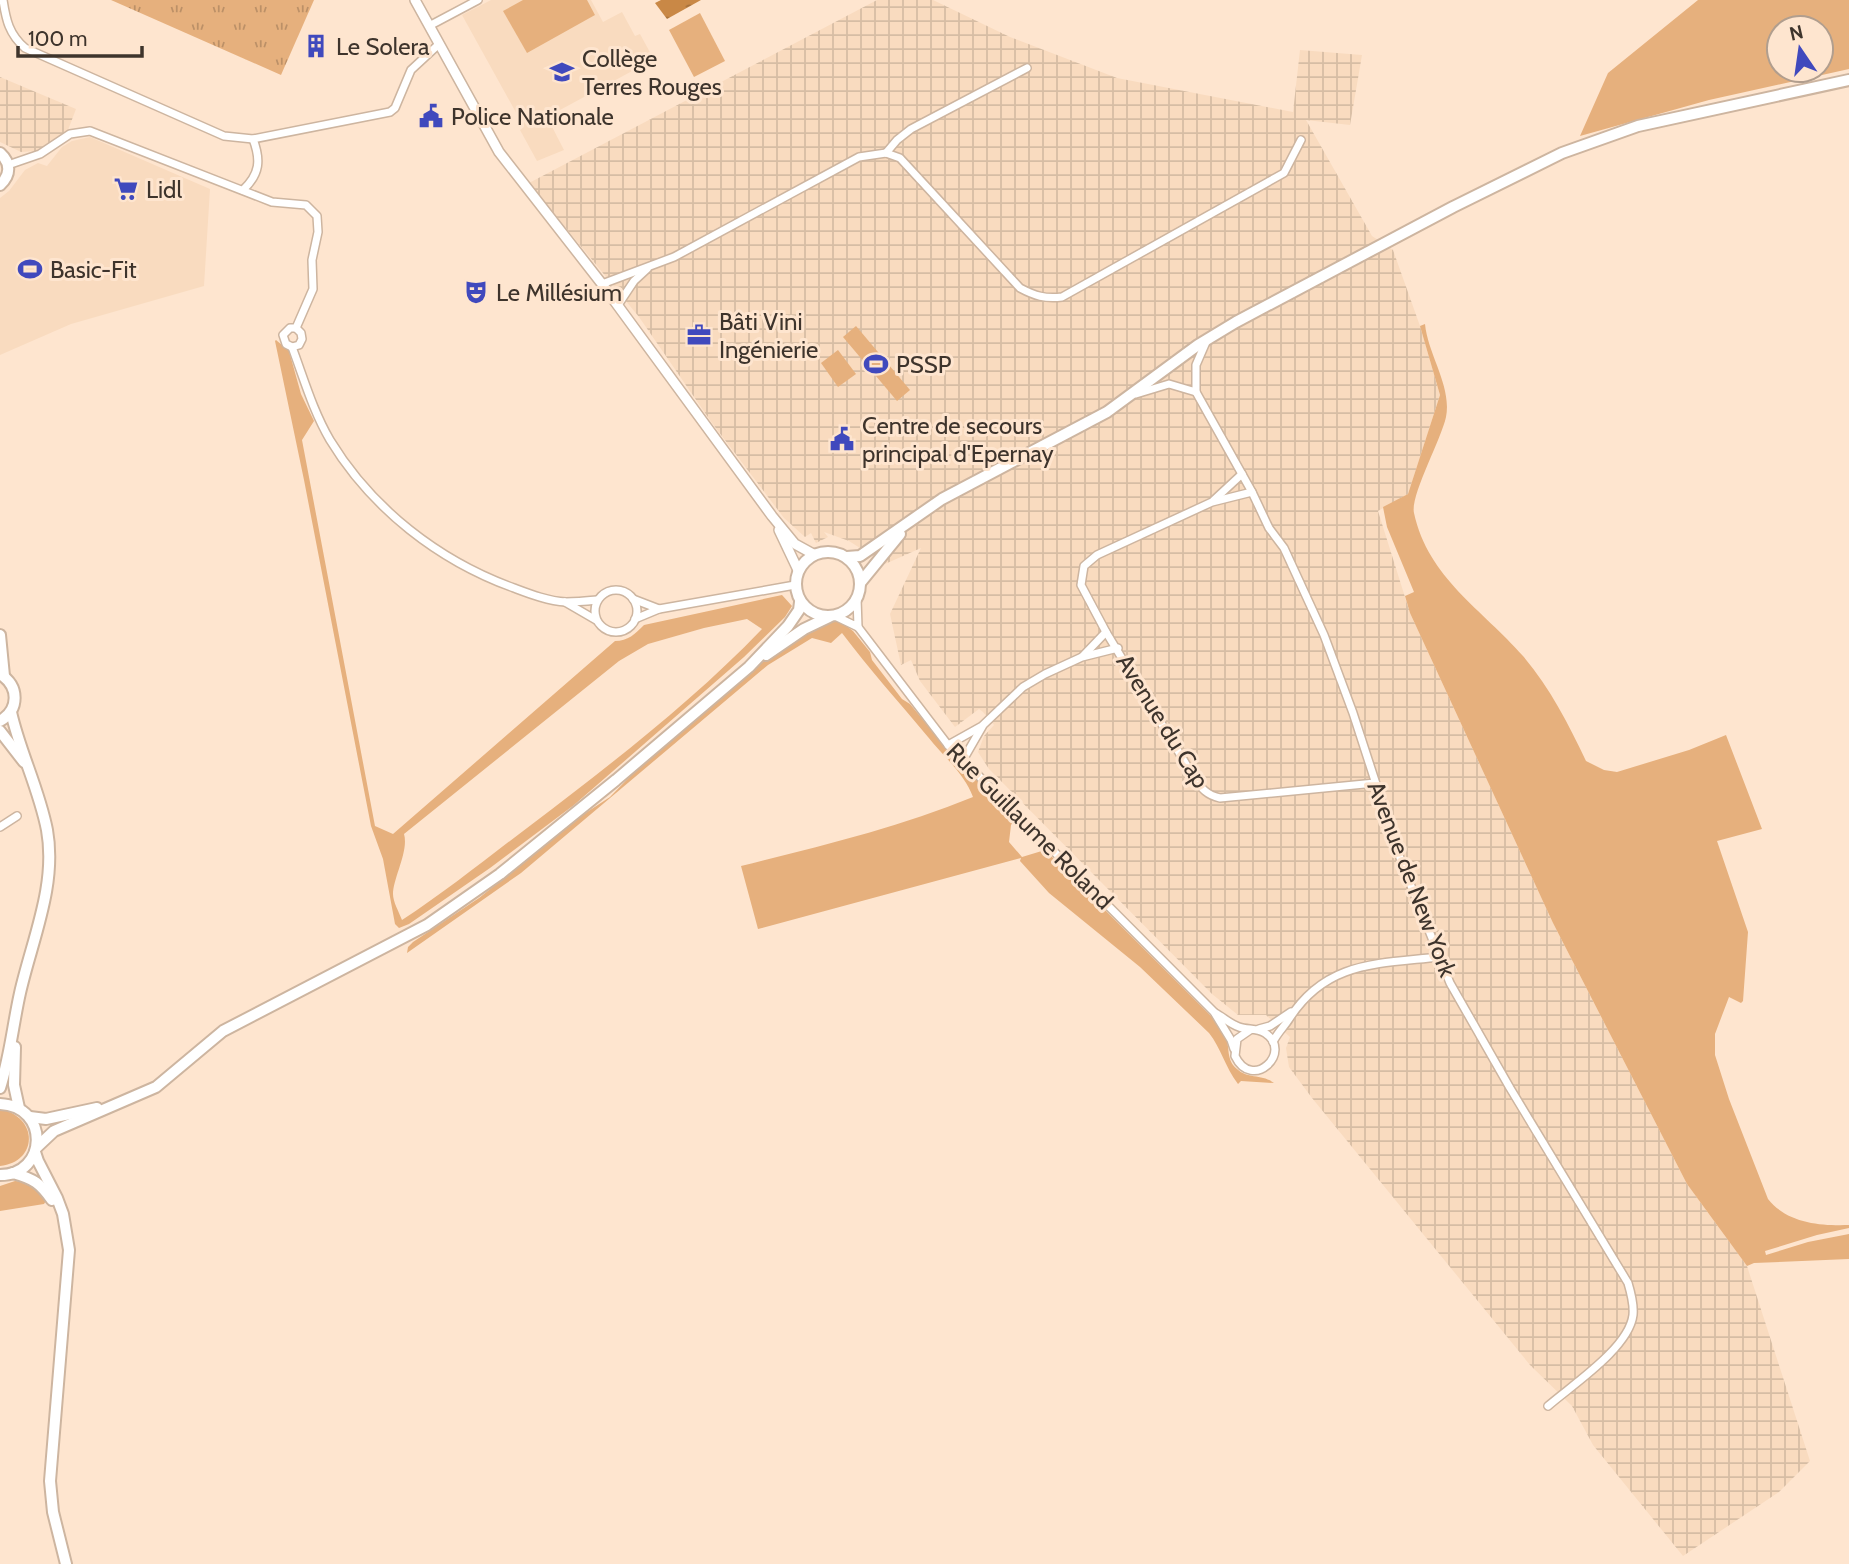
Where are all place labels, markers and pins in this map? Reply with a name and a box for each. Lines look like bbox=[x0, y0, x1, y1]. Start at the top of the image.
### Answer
building icon: Le Solera bbox=[302, 32, 330, 60]
place label: Le Solera bbox=[336, 32, 430, 61]
place label: Collège Terres Rouges bbox=[582, 44, 722, 101]
school or university icon: Collège Terres Rouges bbox=[548, 58, 576, 86]
public building icon: Police Nationale bbox=[417, 102, 445, 130]
place label: Police Nationale bbox=[451, 102, 614, 131]
supermarket icon: Lidl bbox=[112, 175, 140, 203]
place label: Lidl bbox=[146, 175, 182, 204]
sports icon: Basic-Fit bbox=[16, 255, 44, 283]
place label: Basic-Fit bbox=[50, 255, 137, 284]
theatre icon: Le Millésium bbox=[462, 278, 490, 306]
place label: Le Millésium bbox=[496, 278, 622, 307]
place label: Bâti Vini Ingénierie bbox=[719, 307, 818, 364]
office icon: Bâti Vini Ingénierie bbox=[685, 321, 713, 349]
sports icon: PSSP bbox=[862, 350, 890, 378]
place label: PSSP bbox=[896, 350, 952, 379]
place label: Centre de secours principal d'Epernay bbox=[862, 411, 1054, 468]
public building icon: Centre de secours principal d'Epernay bbox=[828, 425, 856, 453]

